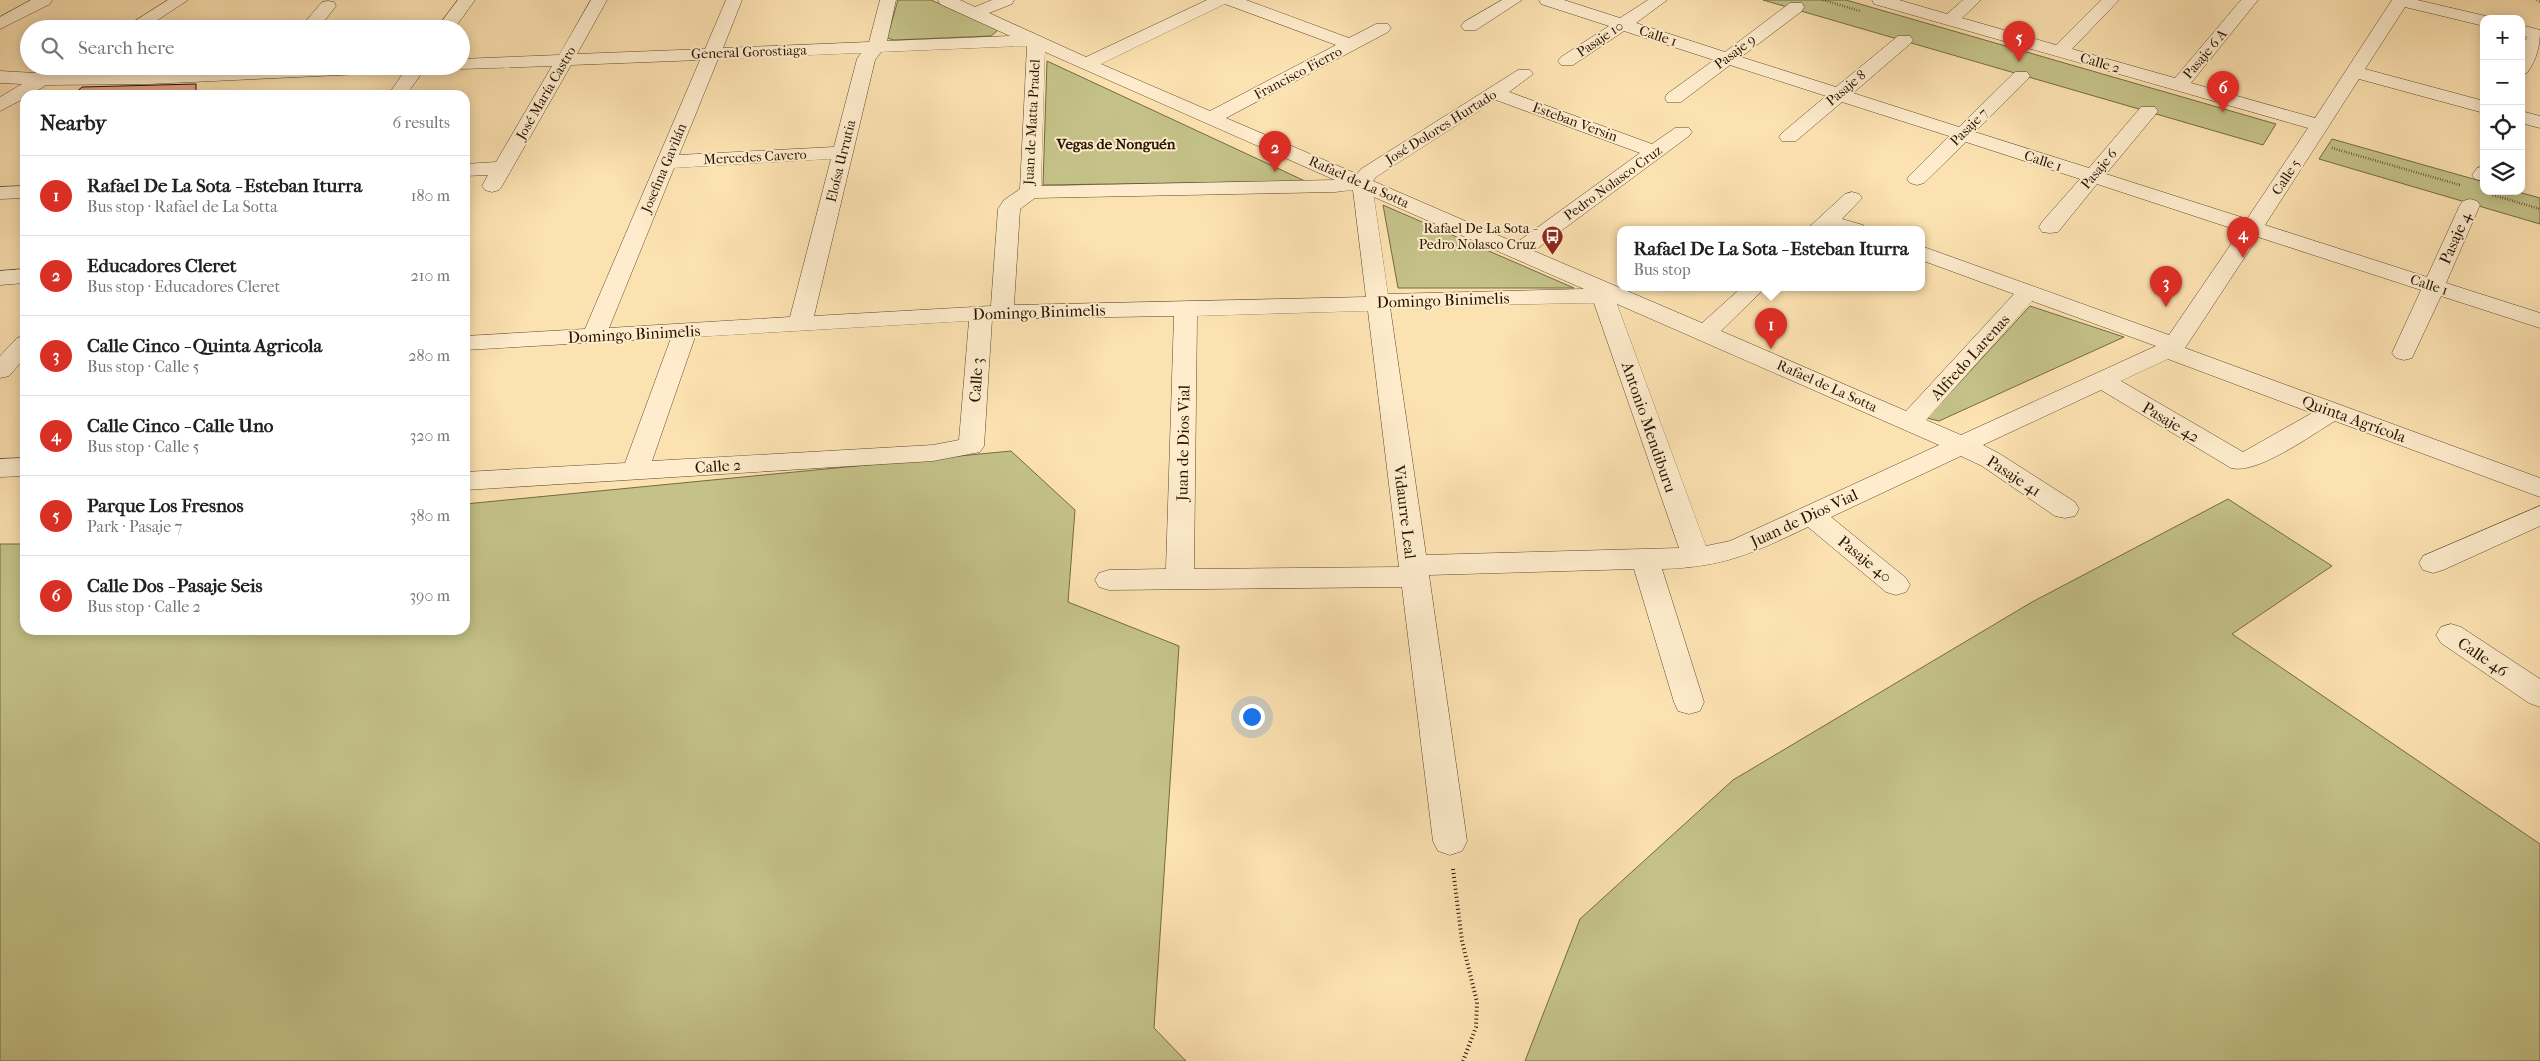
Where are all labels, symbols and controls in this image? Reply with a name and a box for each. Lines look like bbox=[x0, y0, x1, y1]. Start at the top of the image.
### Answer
map controls bbox=[2480, 15, 2525, 195]
button: + bbox=[2480, 15, 2525, 60]
street label: Pasaje 10 bbox=[1573, 17, 1627, 61]
search box bbox=[20, 20, 470, 75]
pin: 5 bbox=[2003, 21, 2035, 62]
street label: Calle 1 bbox=[1637, 22, 1679, 50]
street label: Pasaje 6 A bbox=[2179, 25, 2231, 82]
street label: Pasaje 9 bbox=[1711, 31, 1759, 73]
icon: search bbox=[38, 34, 66, 62]
text: Search here bbox=[78, 37, 174, 59]
street label: General Gorostiaga bbox=[691, 41, 808, 63]
street label: José María Castro bbox=[512, 43, 580, 144]
street label: Francisco Fierro bbox=[1251, 43, 1345, 103]
street label: Calle 2 bbox=[2078, 49, 2122, 77]
street label: Juan de Matta Pradel bbox=[1020, 58, 1044, 186]
button: − bbox=[2480, 60, 2525, 105]
street label: Pasaje 8 bbox=[1823, 66, 1869, 110]
pin: 6 bbox=[2207, 71, 2239, 112]
street label: José Dolores Hurtado bbox=[1382, 86, 1500, 169]
street label: Esteban Versin bbox=[1530, 99, 1620, 145]
street label: Pasaje 7 bbox=[1946, 104, 1992, 150]
button: locate bbox=[2480, 105, 2525, 150]
text: Nearby bbox=[40, 111, 106, 135]
text: 6 results bbox=[392, 113, 450, 132]
street label: Eloísa Urrutia bbox=[823, 117, 860, 204]
street label: Josefina Gavilán bbox=[637, 121, 690, 216]
pin: 2 bbox=[1259, 131, 1291, 172]
district label: Vegas de Nonguén bbox=[1056, 135, 1176, 153]
street label: Pedro Nolasco Cruz bbox=[1561, 142, 1665, 224]
street label: Pasaje 6 bbox=[2077, 145, 2121, 193]
street label: Mercedes Cavero bbox=[703, 146, 807, 168]
street label: Calle 1 bbox=[2022, 147, 2064, 175]
button: layers bbox=[2480, 150, 2525, 195]
street label: Rafael de La Sotta bbox=[1306, 152, 1412, 212]
street label: Calle 5 bbox=[2268, 156, 2304, 198]
text: Rafael De La Sota - Esteban Iturra bbox=[87, 175, 362, 197]
text: 1 bbox=[53, 186, 59, 205]
text: 180 m bbox=[411, 186, 450, 205]
text: Bus stop · Rafael de La Sotta bbox=[87, 197, 278, 216]
street label: Pasaje 4 bbox=[2435, 208, 2475, 267]
pin: 4 bbox=[2227, 217, 2259, 258]
place label: Rafael De La Sota - Pedro Nolasco Cruz bbox=[1419, 220, 1538, 253]
bus stop icon: Rafael De La Sota - Pedro Nolasco Cruz bbox=[1540, 224, 1564, 255]
popup bbox=[1617, 226, 1925, 291]
text: Rafael De La Sota - Esteban Iturra bbox=[1633, 238, 1909, 260]
text: Educadores Cleret bbox=[87, 255, 236, 277]
text: Bus stop bbox=[1633, 260, 1691, 279]
text: 2 bbox=[52, 266, 60, 285]
text: 210 m bbox=[411, 266, 450, 285]
pin: 3 bbox=[2150, 266, 2182, 307]
street label: Calle 1 bbox=[2408, 271, 2450, 299]
text: Bus stop · Educadores Cleret bbox=[87, 277, 280, 296]
street label: Domingo Binimelis bbox=[1376, 288, 1510, 312]
street label: Domingo Binimelis bbox=[972, 300, 1106, 324]
pin: 1 bbox=[1755, 308, 1787, 349]
street label: Alfredo Larenas bbox=[1926, 310, 2014, 405]
street label: Domingo Binimelis bbox=[567, 321, 701, 347]
text: Calle Cinco - Quinta Agricola bbox=[87, 335, 322, 357]
text: 3 bbox=[53, 346, 59, 365]
text: 280 m bbox=[408, 346, 450, 365]
street label: Rafael de La Sotta bbox=[1774, 356, 1880, 416]
text: Bus stop · Calle 5 bbox=[87, 357, 199, 376]
street label: Calle 3 bbox=[965, 357, 987, 403]
street label: Antonio Mendiburu bbox=[1617, 358, 1680, 495]
street label: Juan de Dios Vial bbox=[1172, 384, 1194, 503]
street label: Quinta Agrícola bbox=[2299, 391, 2409, 447]
street label: Pasaje 42 bbox=[2139, 398, 2203, 446]
text: Calle Cinco - Calle Uno bbox=[87, 415, 273, 437]
text: 4 bbox=[51, 426, 61, 445]
text: 320 m bbox=[410, 426, 450, 445]
text: Bus stop · Calle 5 bbox=[87, 437, 199, 456]
street label: Pasaje 41 bbox=[1983, 451, 2045, 501]
street label: Calle 2 bbox=[694, 455, 742, 477]
street label: Vidaurre Leal bbox=[1390, 463, 1420, 561]
street label: Juan de Dios Vial bbox=[1746, 485, 1861, 552]
text: Parque Los Fresnos bbox=[87, 495, 244, 517]
text: 5 bbox=[53, 506, 59, 525]
text: 380 m bbox=[410, 506, 450, 525]
text: Park · Pasaje 7 bbox=[87, 517, 182, 536]
street label: Pasaje 40 bbox=[1834, 532, 1896, 586]
text: Calle Dos - Pasaje Seis bbox=[87, 575, 263, 597]
text: 6 bbox=[52, 586, 60, 605]
text: 390 m bbox=[409, 586, 450, 605]
text: Bus stop · Calle 2 bbox=[87, 597, 201, 616]
street label: Calle 46 bbox=[2454, 633, 2512, 681]
your location bbox=[1239, 704, 1265, 730]

